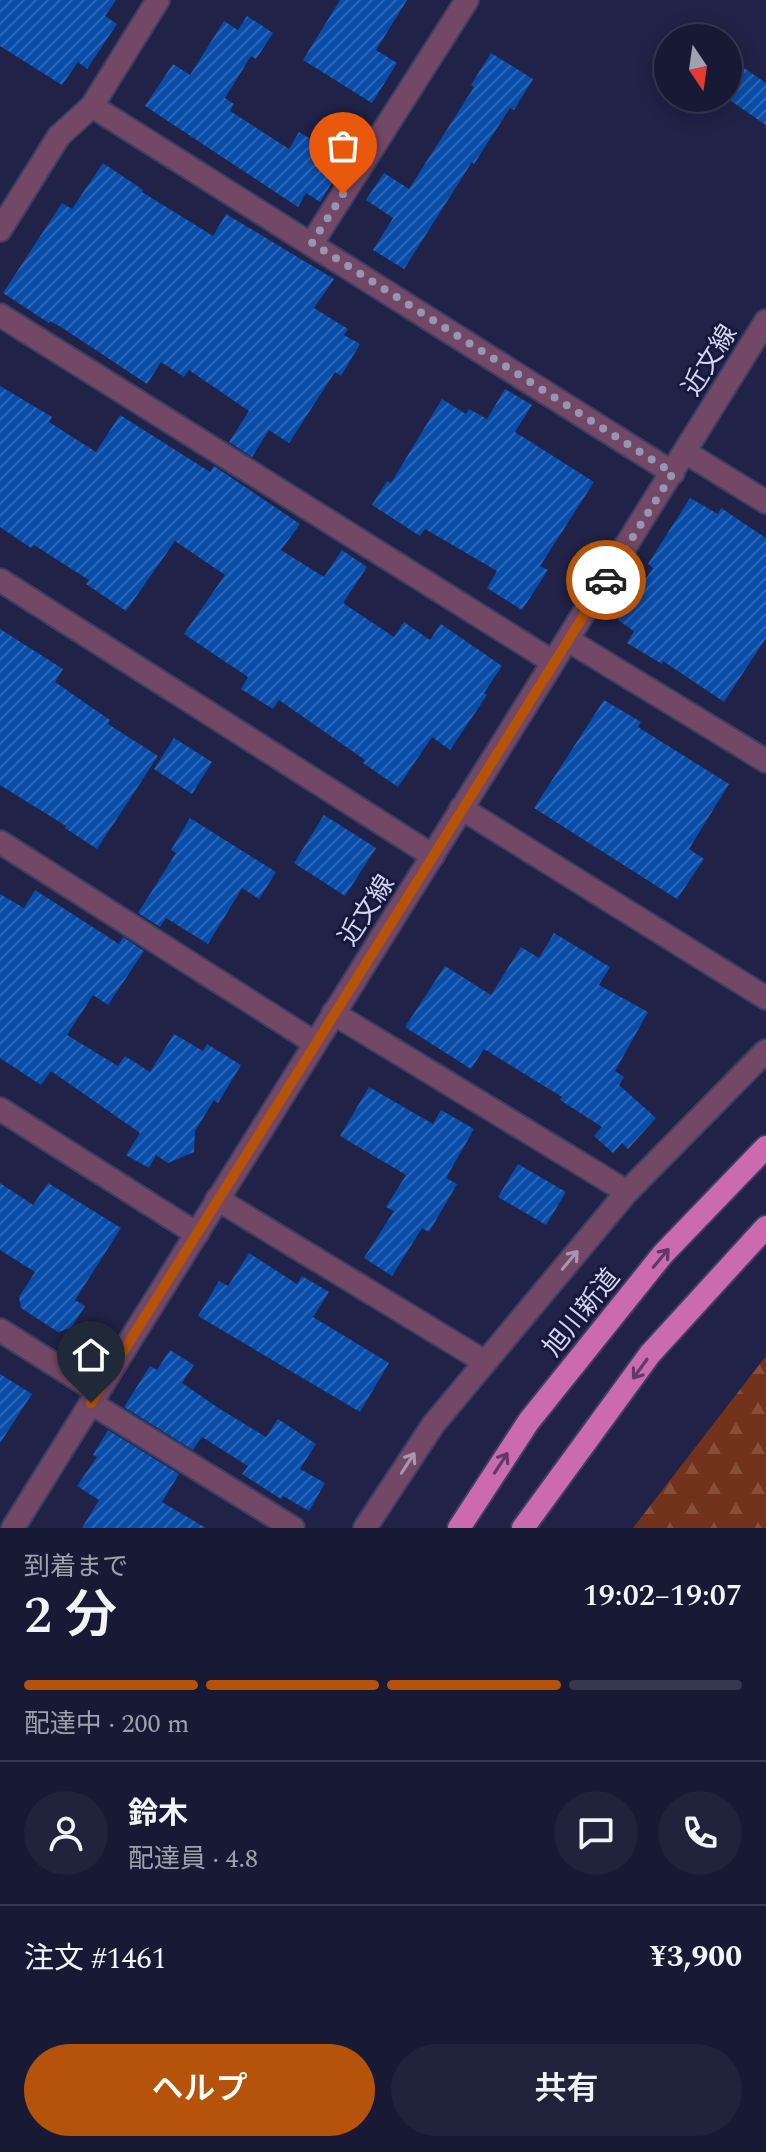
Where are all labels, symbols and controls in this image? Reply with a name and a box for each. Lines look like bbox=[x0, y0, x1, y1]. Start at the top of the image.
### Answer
north arrow bbox=[654, 24, 742, 112]
map controls bbox=[654, 24, 742, 112]
pin bbox=[309, 112, 377, 194]
icon: bag bbox=[321, 124, 365, 168]
street label: 近文線 bbox=[672, 317, 747, 404]
courier bbox=[566, 540, 646, 620]
icon: car bbox=[584, 558, 628, 602]
street label: 近文線 bbox=[329, 867, 405, 954]
one-way arrow bbox=[652, 1248, 670, 1268]
one-way arrow bbox=[561, 1250, 579, 1271]
street label: 旭川新道 bbox=[534, 1260, 630, 1366]
pin bbox=[57, 1321, 125, 1403]
icon: home bbox=[69, 1333, 113, 1377]
one-way arrow bbox=[631, 1358, 648, 1379]
one-way arrow bbox=[400, 1452, 416, 1475]
one-way arrow bbox=[494, 1452, 510, 1475]
text: 到着まで bbox=[24, 1547, 128, 1587]
text: 19:02–19:07 bbox=[583, 1573, 742, 1619]
text: 2 分 bbox=[24, 1577, 117, 1656]
text: 配達中 · 200 m bbox=[24, 1704, 189, 1744]
button: person bbox=[24, 1791, 108, 1875]
text: 鈴木 bbox=[128, 1791, 188, 1837]
button: chat bbox=[554, 1791, 638, 1875]
button: phone bbox=[658, 1791, 742, 1875]
text: 配達員 · 4.8 bbox=[128, 1839, 258, 1879]
text: ¥3,900 bbox=[650, 1934, 742, 1980]
text: 注文 #1461 bbox=[24, 1936, 167, 1982]
button: ヘルプ bbox=[24, 2044, 375, 2136]
button: 共有 bbox=[391, 2044, 742, 2136]

